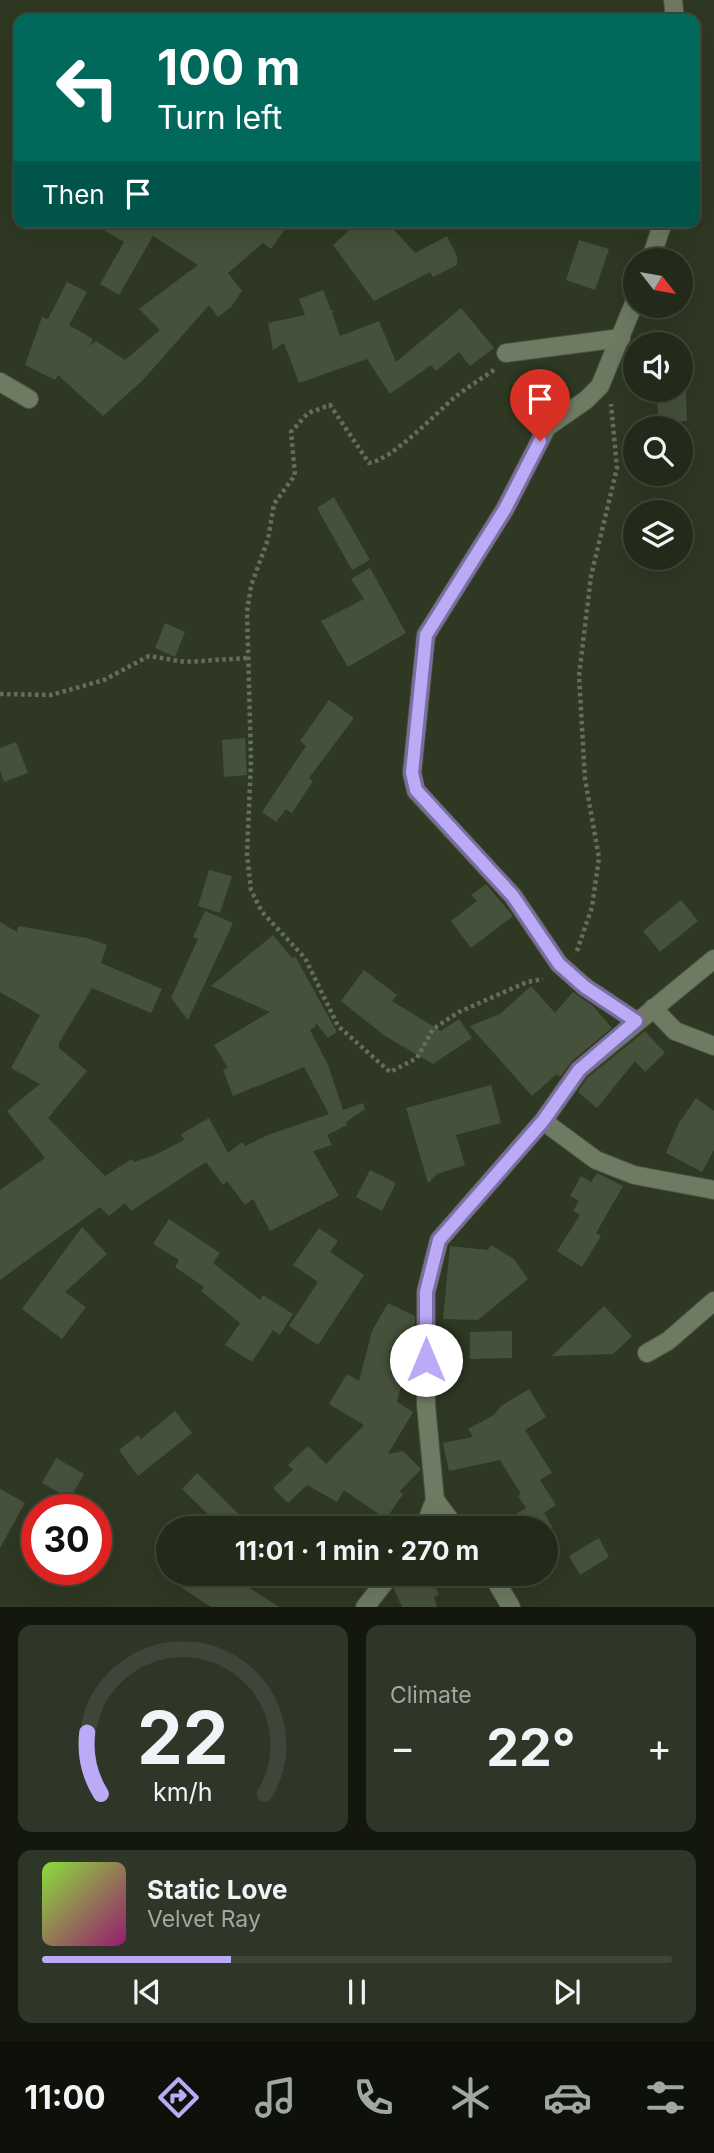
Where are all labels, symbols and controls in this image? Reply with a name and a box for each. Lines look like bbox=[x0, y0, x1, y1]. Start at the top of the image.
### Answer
text: 100 m bbox=[157, 38, 301, 97]
icon: left bbox=[42, 42, 133, 133]
text: Turn left bbox=[157, 98, 282, 137]
icon: arrive bbox=[119, 175, 157, 213]
text: Then bbox=[42, 179, 105, 210]
north arrow bbox=[623, 248, 693, 318]
map controls bbox=[623, 248, 693, 570]
button: sound bbox=[623, 332, 693, 402]
pin bbox=[510, 369, 570, 441]
icon: arrive bbox=[521, 380, 559, 418]
button: search bbox=[623, 416, 693, 486]
button: layers bbox=[623, 500, 693, 570]
position arrow bbox=[389, 1323, 463, 1397]
speed limit sign: 30 bbox=[21, 1494, 112, 1585]
text: 11:01 · 1 min · 270 m bbox=[235, 1535, 479, 1566]
text: Climate bbox=[390, 1681, 472, 1709]
text: 22 bbox=[137, 1694, 229, 1783]
text: 22° bbox=[486, 1716, 576, 1779]
text: − bbox=[390, 1724, 415, 1770]
text: + bbox=[647, 1724, 672, 1770]
text: km/h bbox=[153, 1777, 213, 1807]
text: Static Love bbox=[147, 1874, 288, 1905]
text: Velvet Ray bbox=[147, 1905, 261, 1933]
icon: previous bbox=[128, 1973, 166, 2011]
icon: pause bbox=[338, 1973, 376, 2011]
icon: next bbox=[548, 1973, 586, 2011]
icon: directions bbox=[154, 2073, 203, 2122]
icon: music bbox=[251, 2073, 300, 2122]
icon: phone bbox=[349, 2073, 398, 2122]
icon: climate bbox=[446, 2073, 495, 2122]
icon: car bbox=[543, 2073, 592, 2122]
icon: filters bbox=[641, 2073, 690, 2122]
text: 11:00 bbox=[24, 2078, 106, 2117]

